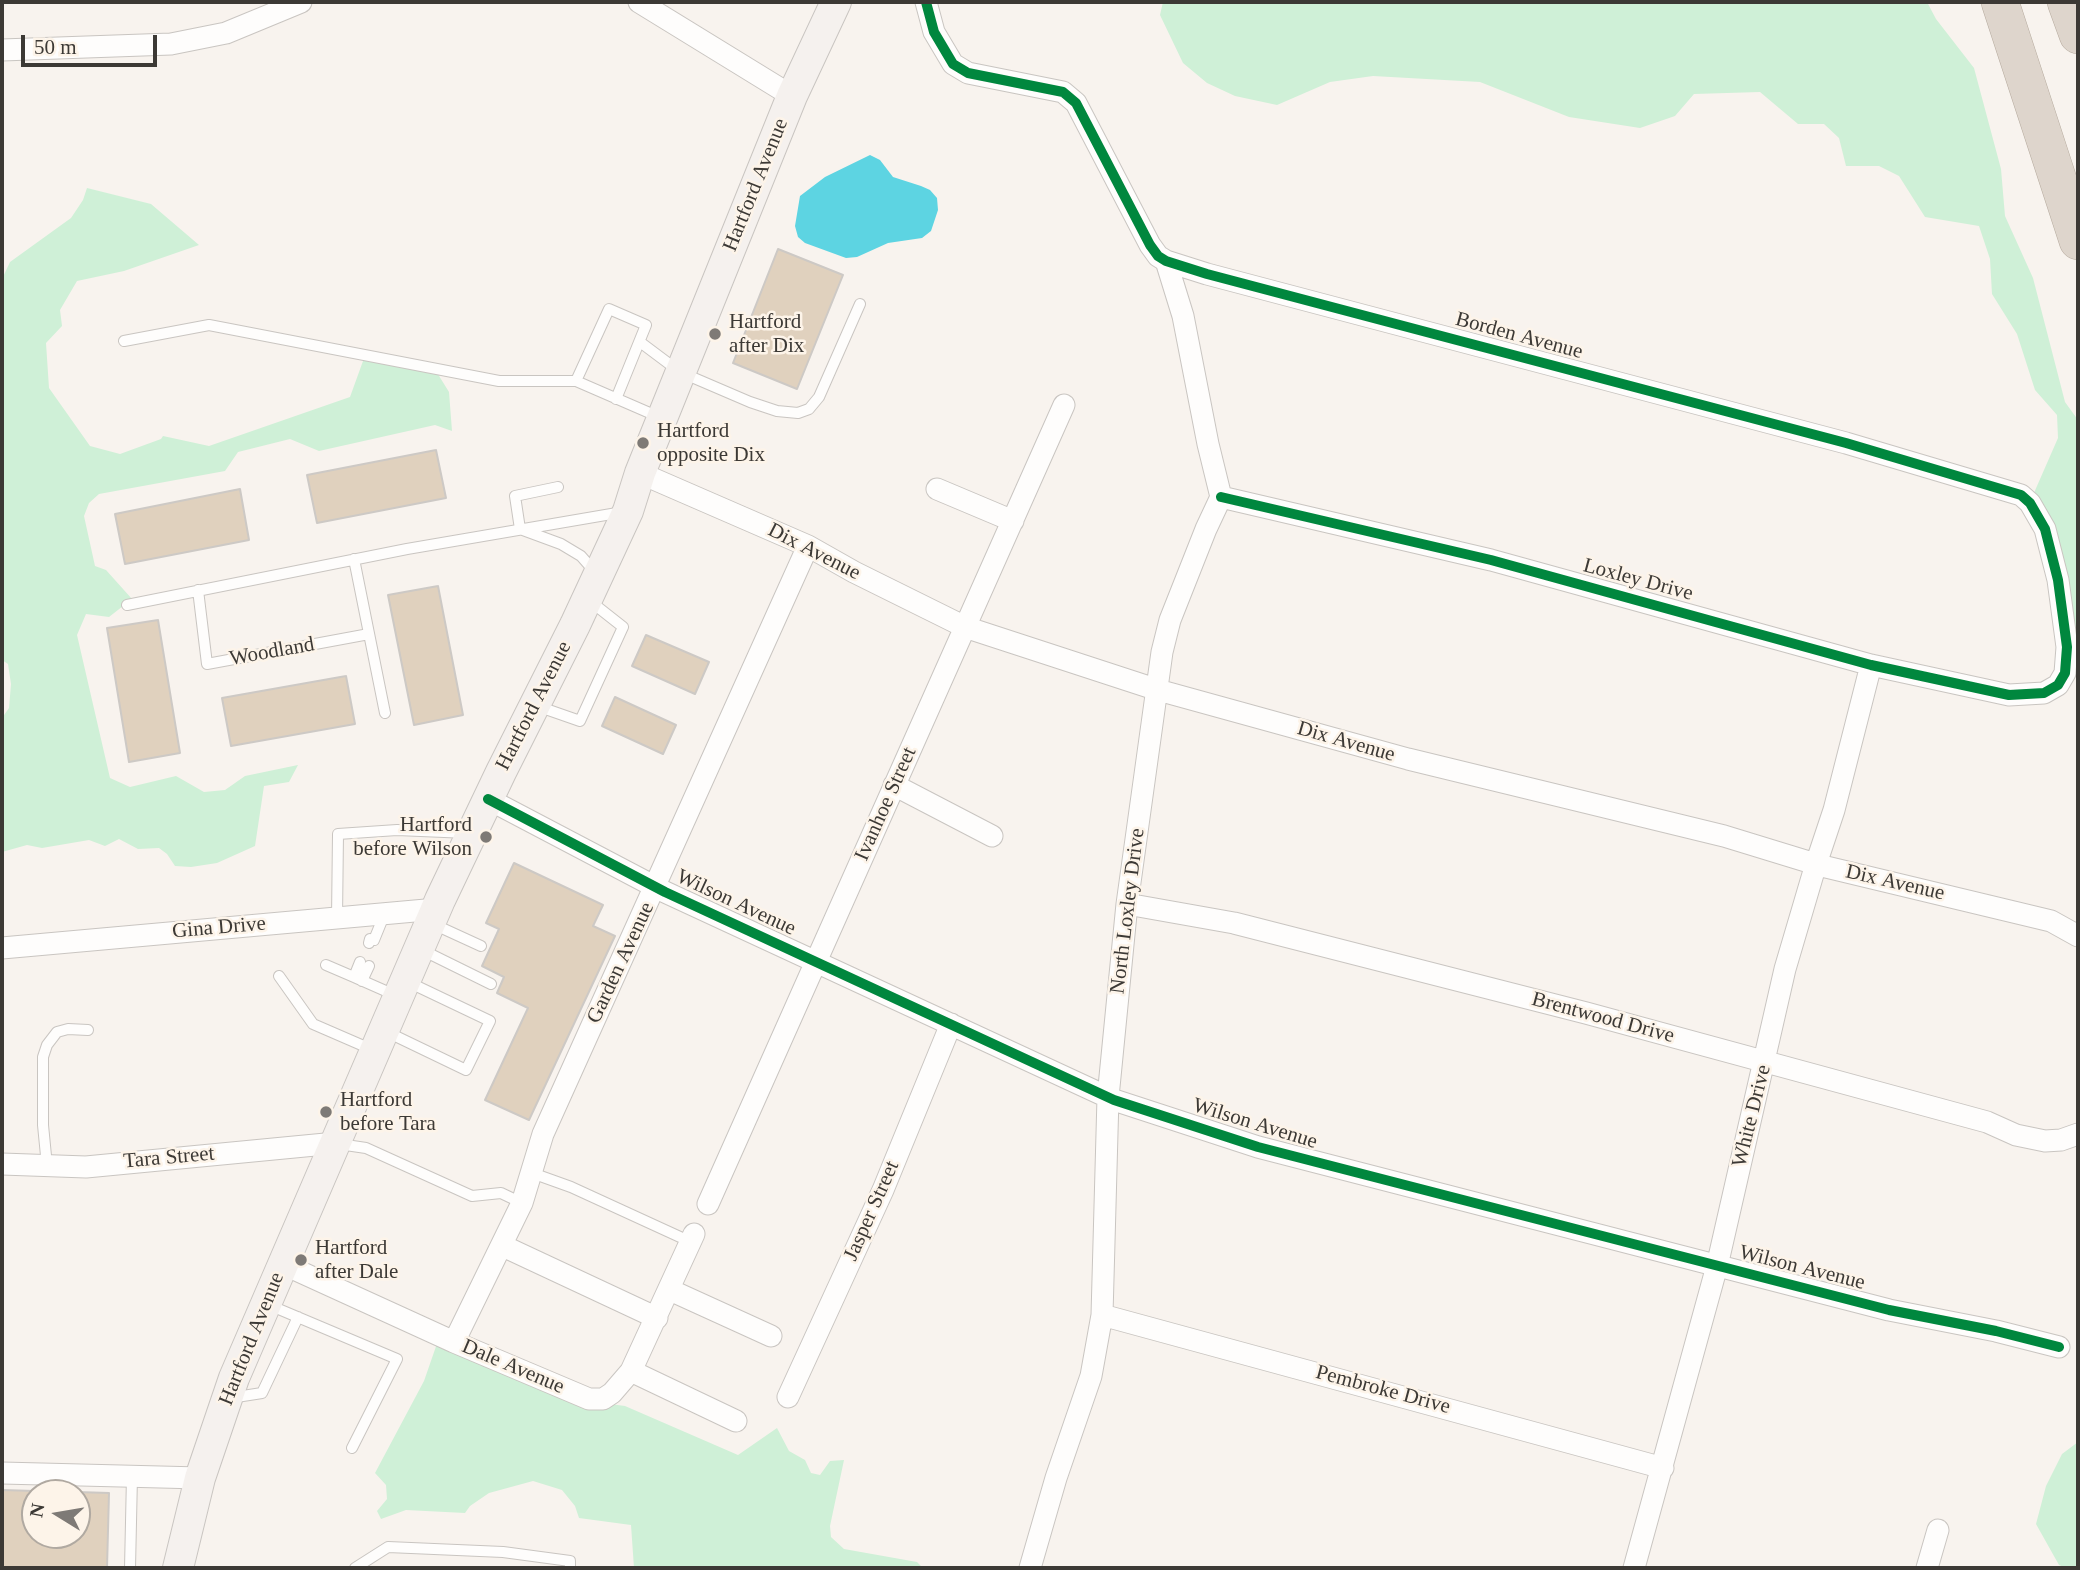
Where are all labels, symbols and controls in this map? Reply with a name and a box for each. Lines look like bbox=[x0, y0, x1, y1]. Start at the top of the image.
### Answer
scale bar bbox=[24, 21, 161, 65]
text: 50 m bbox=[34, 35, 77, 59]
street label: Hartford Avenue bbox=[718, 115, 794, 255]
street label: Borden Avenue bbox=[1453, 307, 1585, 365]
place label: Hartford after Dix bbox=[729, 309, 804, 359]
marker: Hartford after Dix bbox=[707, 326, 723, 342]
place label: Hartford opposite Dix bbox=[657, 418, 765, 468]
marker: Hartford opposite Dix bbox=[635, 435, 651, 451]
street label: Dix Avenue bbox=[764, 518, 864, 586]
street label: Loxley Drive bbox=[1580, 553, 1696, 607]
street label: Woodland bbox=[228, 632, 316, 672]
street label: Hartford Avenue bbox=[491, 637, 577, 775]
street label: Dix Avenue bbox=[1294, 716, 1398, 768]
street label: Ivanhoe Street bbox=[850, 743, 922, 865]
place label: Hartford before Wilson bbox=[353, 812, 472, 862]
street label: North Loxley Drive bbox=[1105, 827, 1151, 995]
marker: Hartford before Wilson bbox=[478, 829, 494, 845]
street label: Dix Avenue bbox=[1843, 859, 1947, 907]
street label: Wilson Avenue bbox=[672, 864, 800, 942]
street label: Garden Avenue bbox=[582, 898, 660, 1028]
street label: Gina Drive bbox=[171, 911, 267, 945]
street label: Brentwood Drive bbox=[1529, 987, 1677, 1049]
street label: White Drive bbox=[1727, 1062, 1777, 1170]
place label: Hartford before Tara bbox=[340, 1087, 436, 1137]
street label: Wilson Avenue bbox=[1190, 1093, 1320, 1155]
marker: Hartford before Tara bbox=[318, 1104, 334, 1120]
street label: Tara Street bbox=[122, 1141, 216, 1175]
street label: Jasper Street bbox=[839, 1157, 905, 1265]
place label: Hartford after Dale bbox=[315, 1235, 398, 1285]
street label: Wilson Avenue bbox=[1736, 1240, 1868, 1296]
marker: Hartford after Dale bbox=[293, 1252, 309, 1268]
street label: Hartford Avenue bbox=[214, 1269, 290, 1409]
street label: Dale Avenue bbox=[458, 1334, 568, 1400]
street label: Pembroke Drive bbox=[1313, 1360, 1453, 1420]
north arrow bbox=[21, 1479, 91, 1549]
text: N bbox=[25, 1502, 48, 1519]

